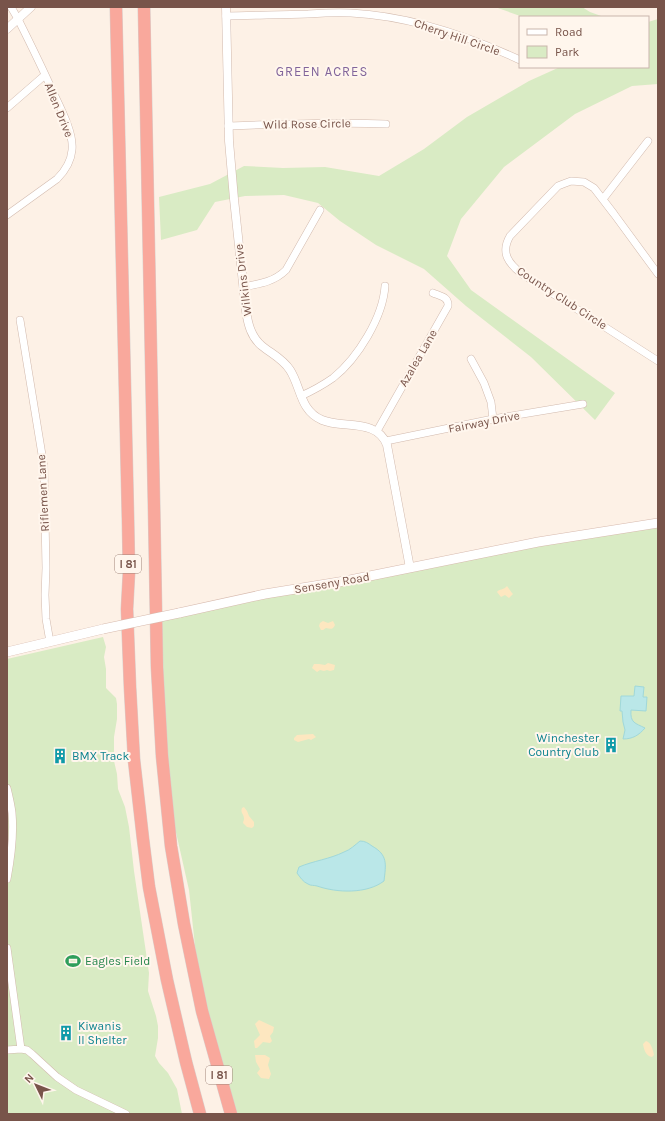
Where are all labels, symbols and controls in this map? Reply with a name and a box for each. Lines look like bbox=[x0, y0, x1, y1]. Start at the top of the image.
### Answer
street label: Cherry Hill Circle bbox=[412, 16, 502, 58]
legend bbox=[519, 16, 649, 68]
text: Road bbox=[555, 25, 583, 39]
text: Park bbox=[555, 45, 580, 59]
district label: GREEN ACRES bbox=[276, 64, 368, 79]
street label: Allen Drive bbox=[42, 81, 76, 139]
street label: Wild Rose Circle bbox=[263, 116, 351, 132]
street label: Wilkins Drive bbox=[232, 243, 254, 317]
street label: Country Club Circle bbox=[514, 264, 610, 332]
street label: Azalea Lane bbox=[396, 327, 440, 389]
street label: Fairway Drive bbox=[447, 408, 521, 436]
street label: Riflemen Lane bbox=[34, 454, 52, 532]
road number: I 81 bbox=[115, 555, 141, 573]
street label: Senseny Road bbox=[293, 569, 371, 597]
place label: Winchester Country Club bbox=[528, 731, 600, 759]
building icon: Winchester Country Club bbox=[602, 736, 620, 754]
building icon: BMX Track bbox=[51, 747, 69, 765]
place label: BMX Track bbox=[72, 749, 129, 763]
sports icon: Eagles Field bbox=[64, 952, 82, 970]
place label: Eagles Field bbox=[85, 954, 150, 968]
place label: Kiwanis II Shelter bbox=[78, 1019, 127, 1047]
building icon: Kiwanis II Shelter bbox=[57, 1024, 75, 1042]
north arrow bbox=[16, 1065, 56, 1105]
road number: I 81 bbox=[206, 1066, 232, 1084]
text: N bbox=[22, 1071, 36, 1086]

